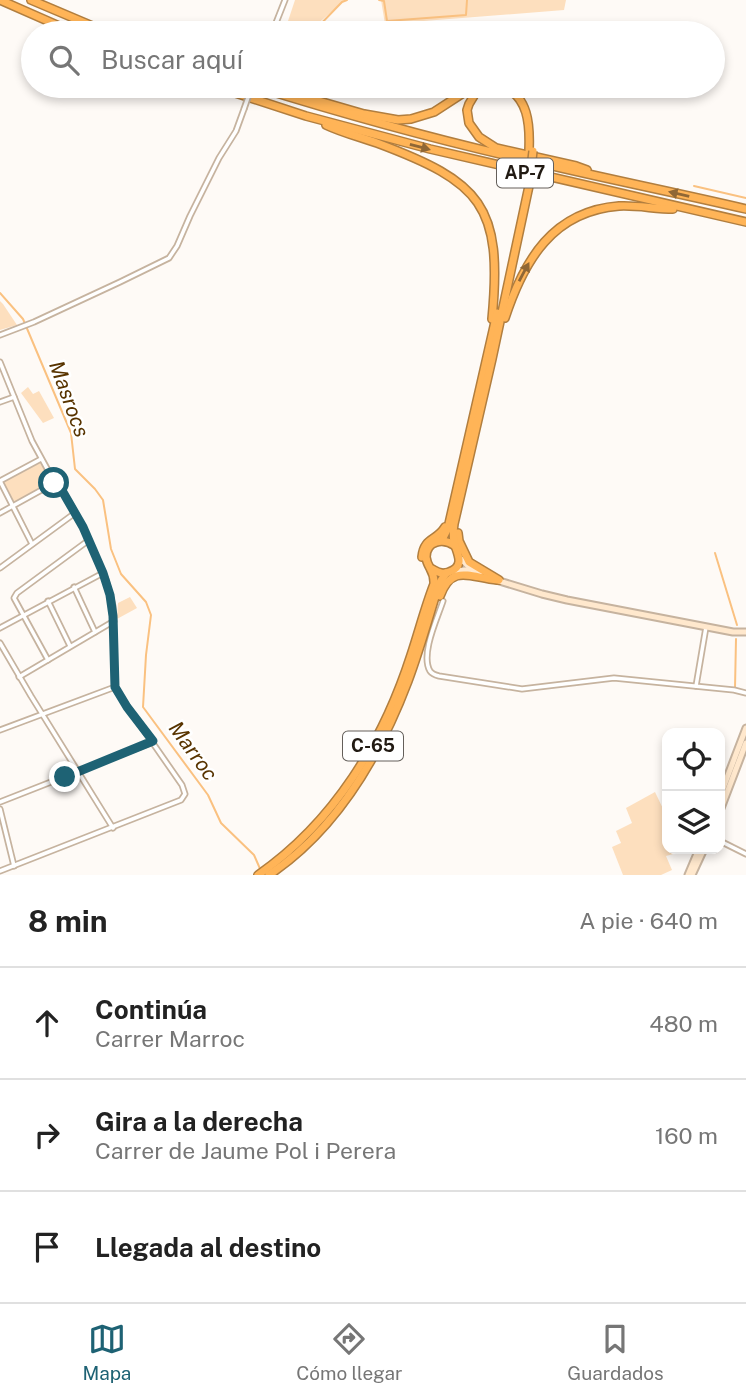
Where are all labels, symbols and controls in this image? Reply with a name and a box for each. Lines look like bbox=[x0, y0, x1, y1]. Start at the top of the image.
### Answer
search box bbox=[21, 21, 725, 98]
icon: search bbox=[45, 41, 83, 79]
text: Buscar aquí bbox=[101, 44, 243, 75]
one-way arrow bbox=[409, 142, 431, 153]
road number: AP-7 bbox=[497, 158, 553, 188]
one-way arrow bbox=[668, 188, 690, 199]
one-way arrow bbox=[518, 262, 530, 282]
water label: Masrocs bbox=[44, 357, 95, 440]
route start bbox=[38, 467, 69, 498]
water label: Marroc bbox=[164, 716, 223, 785]
map controls bbox=[662, 728, 725, 854]
button: locate bbox=[662, 728, 725, 791]
road number: C-65 bbox=[343, 732, 403, 760]
route end bbox=[49, 761, 80, 792]
button: layers bbox=[662, 791, 725, 854]
text: 8 min bbox=[28, 903, 108, 939]
text: A pie · 640 m bbox=[579, 907, 718, 934]
text: Continúa bbox=[95, 994, 207, 1025]
icon: ahead bbox=[28, 1004, 66, 1042]
text: 480 m bbox=[649, 1010, 718, 1037]
text: Carrer Marroc bbox=[95, 1025, 245, 1052]
text: Gira a la derecha bbox=[95, 1106, 303, 1137]
icon: right bbox=[28, 1116, 66, 1154]
text: 160 m bbox=[655, 1122, 718, 1149]
text: Carrer de Jaume Pol i Perera bbox=[95, 1137, 396, 1164]
icon: arrive bbox=[28, 1228, 66, 1266]
text: Llegada al destino bbox=[95, 1232, 321, 1263]
tab: Mapa bbox=[82, 1320, 131, 1384]
tab: Cómo llegar bbox=[296, 1320, 403, 1384]
tab: Guardados bbox=[567, 1320, 664, 1384]

